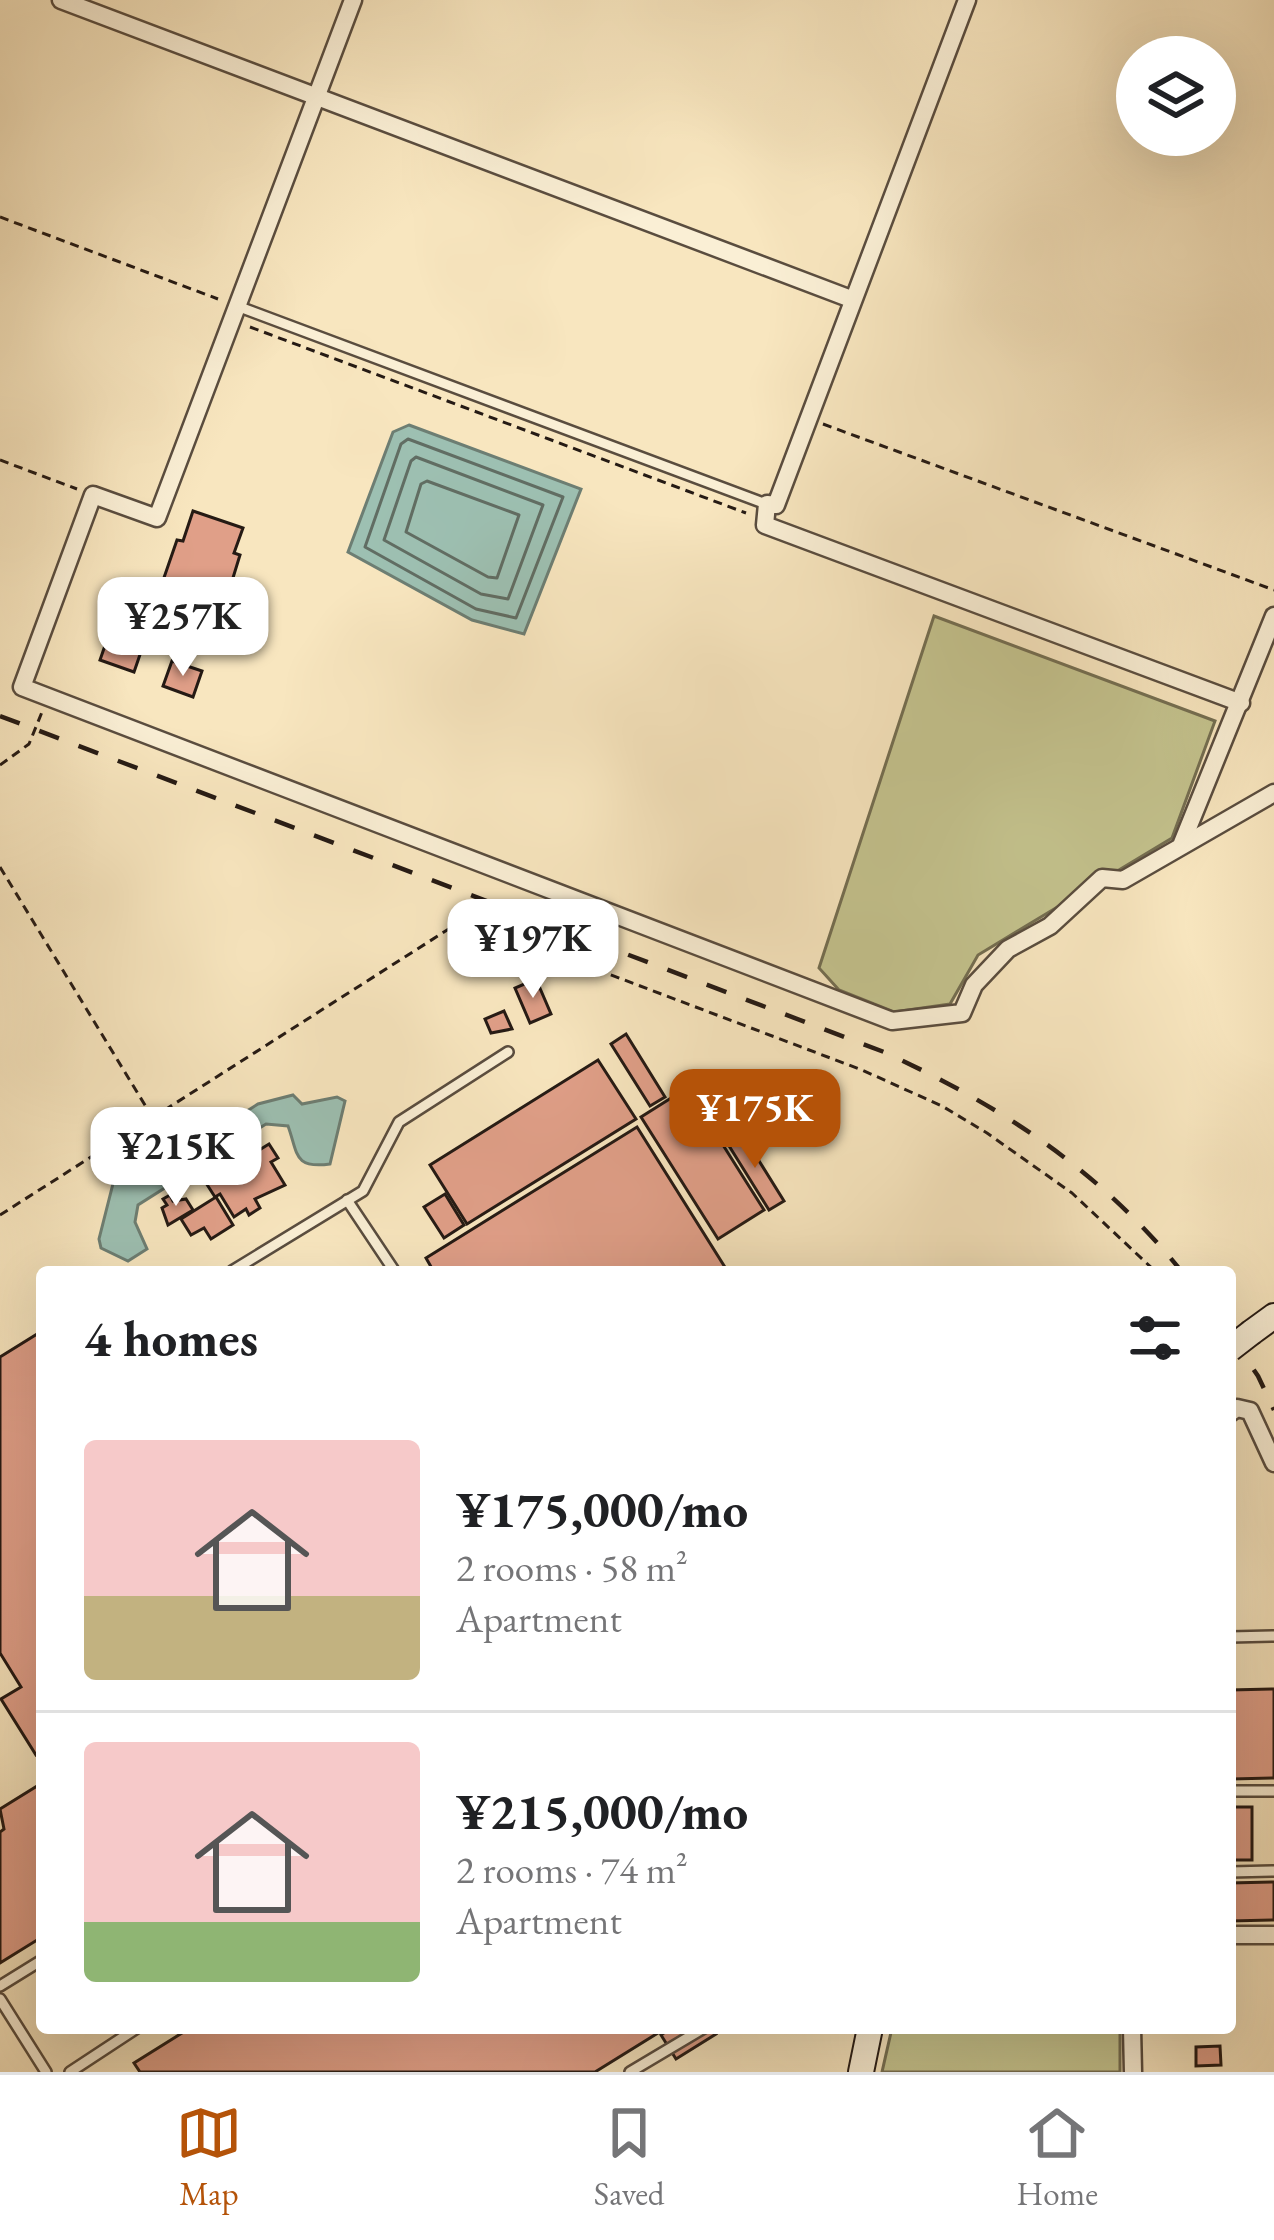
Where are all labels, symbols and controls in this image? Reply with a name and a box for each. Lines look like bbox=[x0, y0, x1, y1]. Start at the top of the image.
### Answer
map controls bbox=[1116, 36, 1236, 156]
button: layers bbox=[1116, 36, 1236, 156]
pin: ¥257K bbox=[99, 577, 267, 679]
text: ¥257K bbox=[124, 590, 242, 641]
pin: ¥197K bbox=[449, 899, 617, 1001]
text: ¥197K bbox=[474, 912, 592, 963]
pin: ¥175K bbox=[671, 1069, 839, 1171]
text: ¥175K bbox=[696, 1082, 814, 1133]
pin: ¥215K bbox=[92, 1107, 260, 1209]
text: ¥215K bbox=[117, 1120, 235, 1171]
text: 4 homes bbox=[84, 1305, 258, 1371]
icon: filters bbox=[1122, 1305, 1188, 1371]
text: ¥175,000/mo bbox=[456, 1476, 748, 1542]
icon: home bbox=[180, 1488, 324, 1632]
text: 2 rooms · 58 m² bbox=[456, 1542, 688, 1593]
text: Apartment bbox=[456, 1593, 622, 1644]
text: ¥215,000/mo bbox=[456, 1778, 748, 1844]
icon: home bbox=[180, 1790, 324, 1934]
text: 2 rooms · 74 m² bbox=[456, 1844, 688, 1895]
text: Apartment bbox=[456, 1895, 622, 1946]
tab: Map bbox=[176, 2100, 242, 2215]
tab: Saved bbox=[594, 2100, 665, 2215]
tab: Home bbox=[1016, 2100, 1098, 2215]

